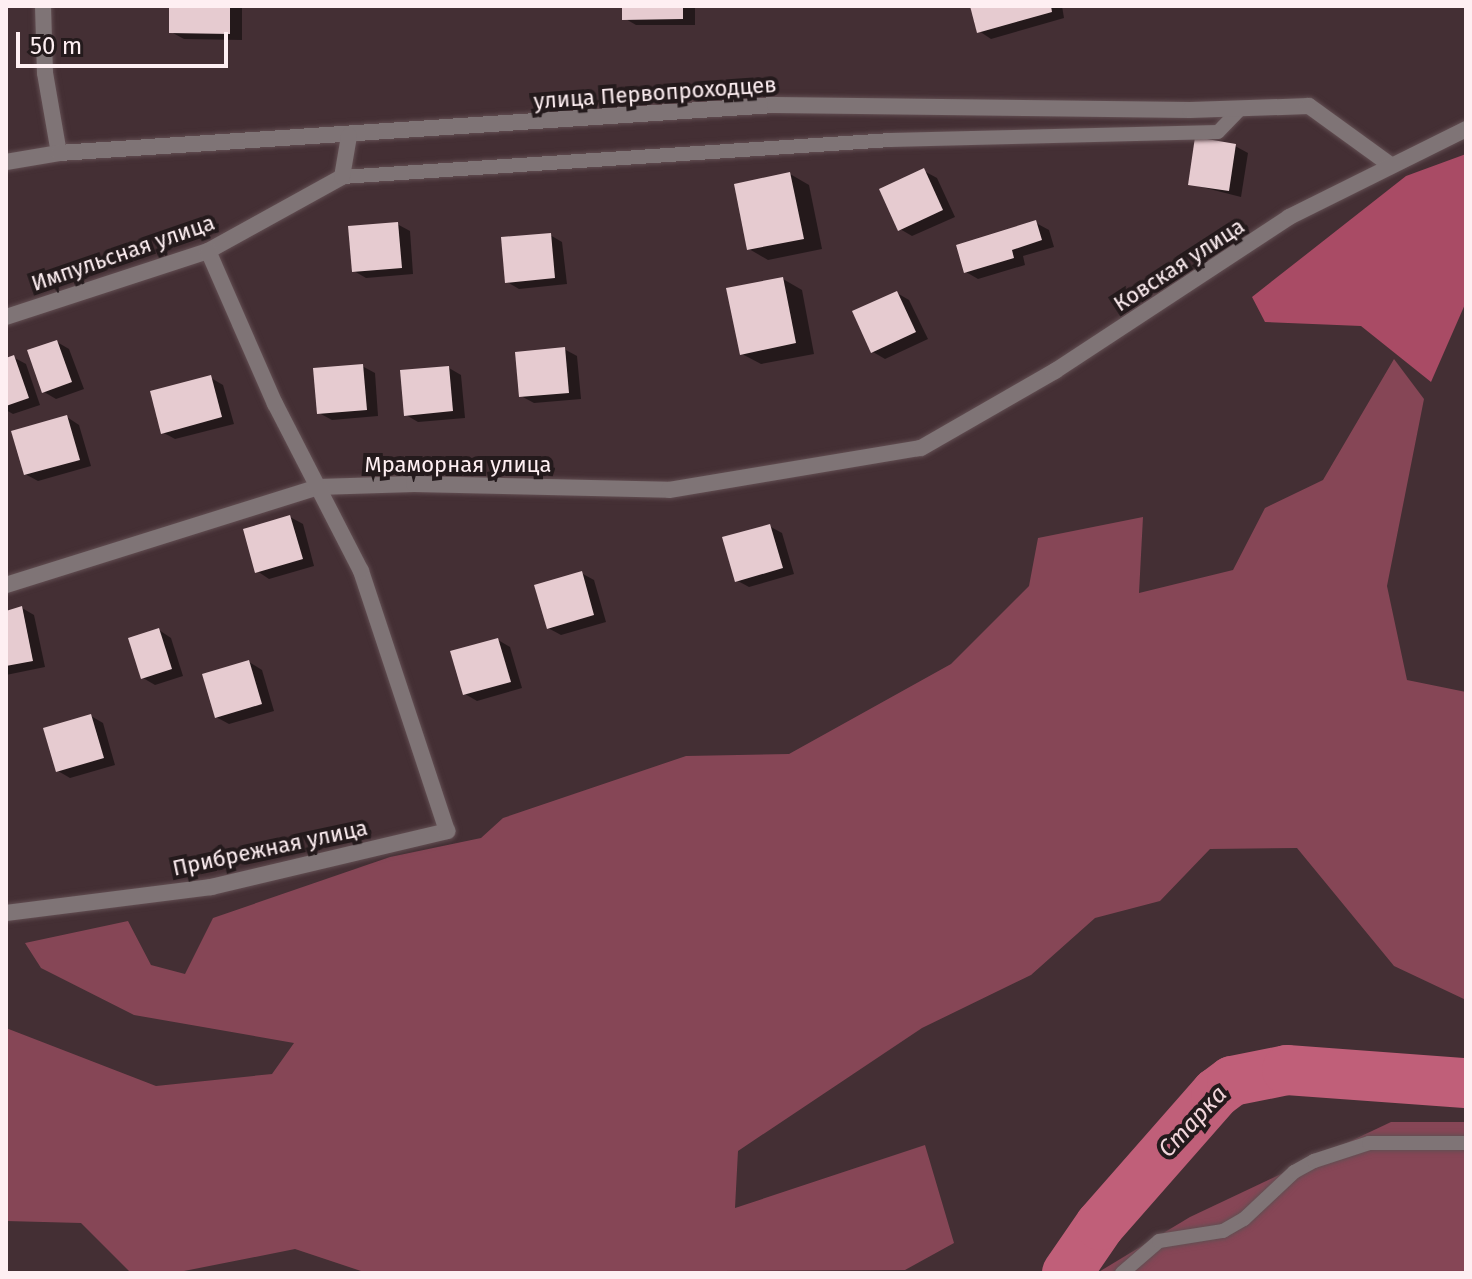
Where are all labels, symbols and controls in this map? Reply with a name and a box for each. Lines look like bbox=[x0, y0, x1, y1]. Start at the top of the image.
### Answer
scale bar bbox=[20, 16, 232, 66]
text: 50 m bbox=[30, 32, 82, 60]
street label: улица Первопроходцев bbox=[533, 71, 777, 115]
street label: Импульсная улица bbox=[28, 209, 218, 297]
street label: Ковская улица bbox=[1109, 213, 1249, 317]
street label: Мраморная улица bbox=[365, 452, 551, 478]
street label: Прибрежная улица bbox=[170, 814, 370, 882]
water label: Старка bbox=[1153, 1080, 1233, 1164]

